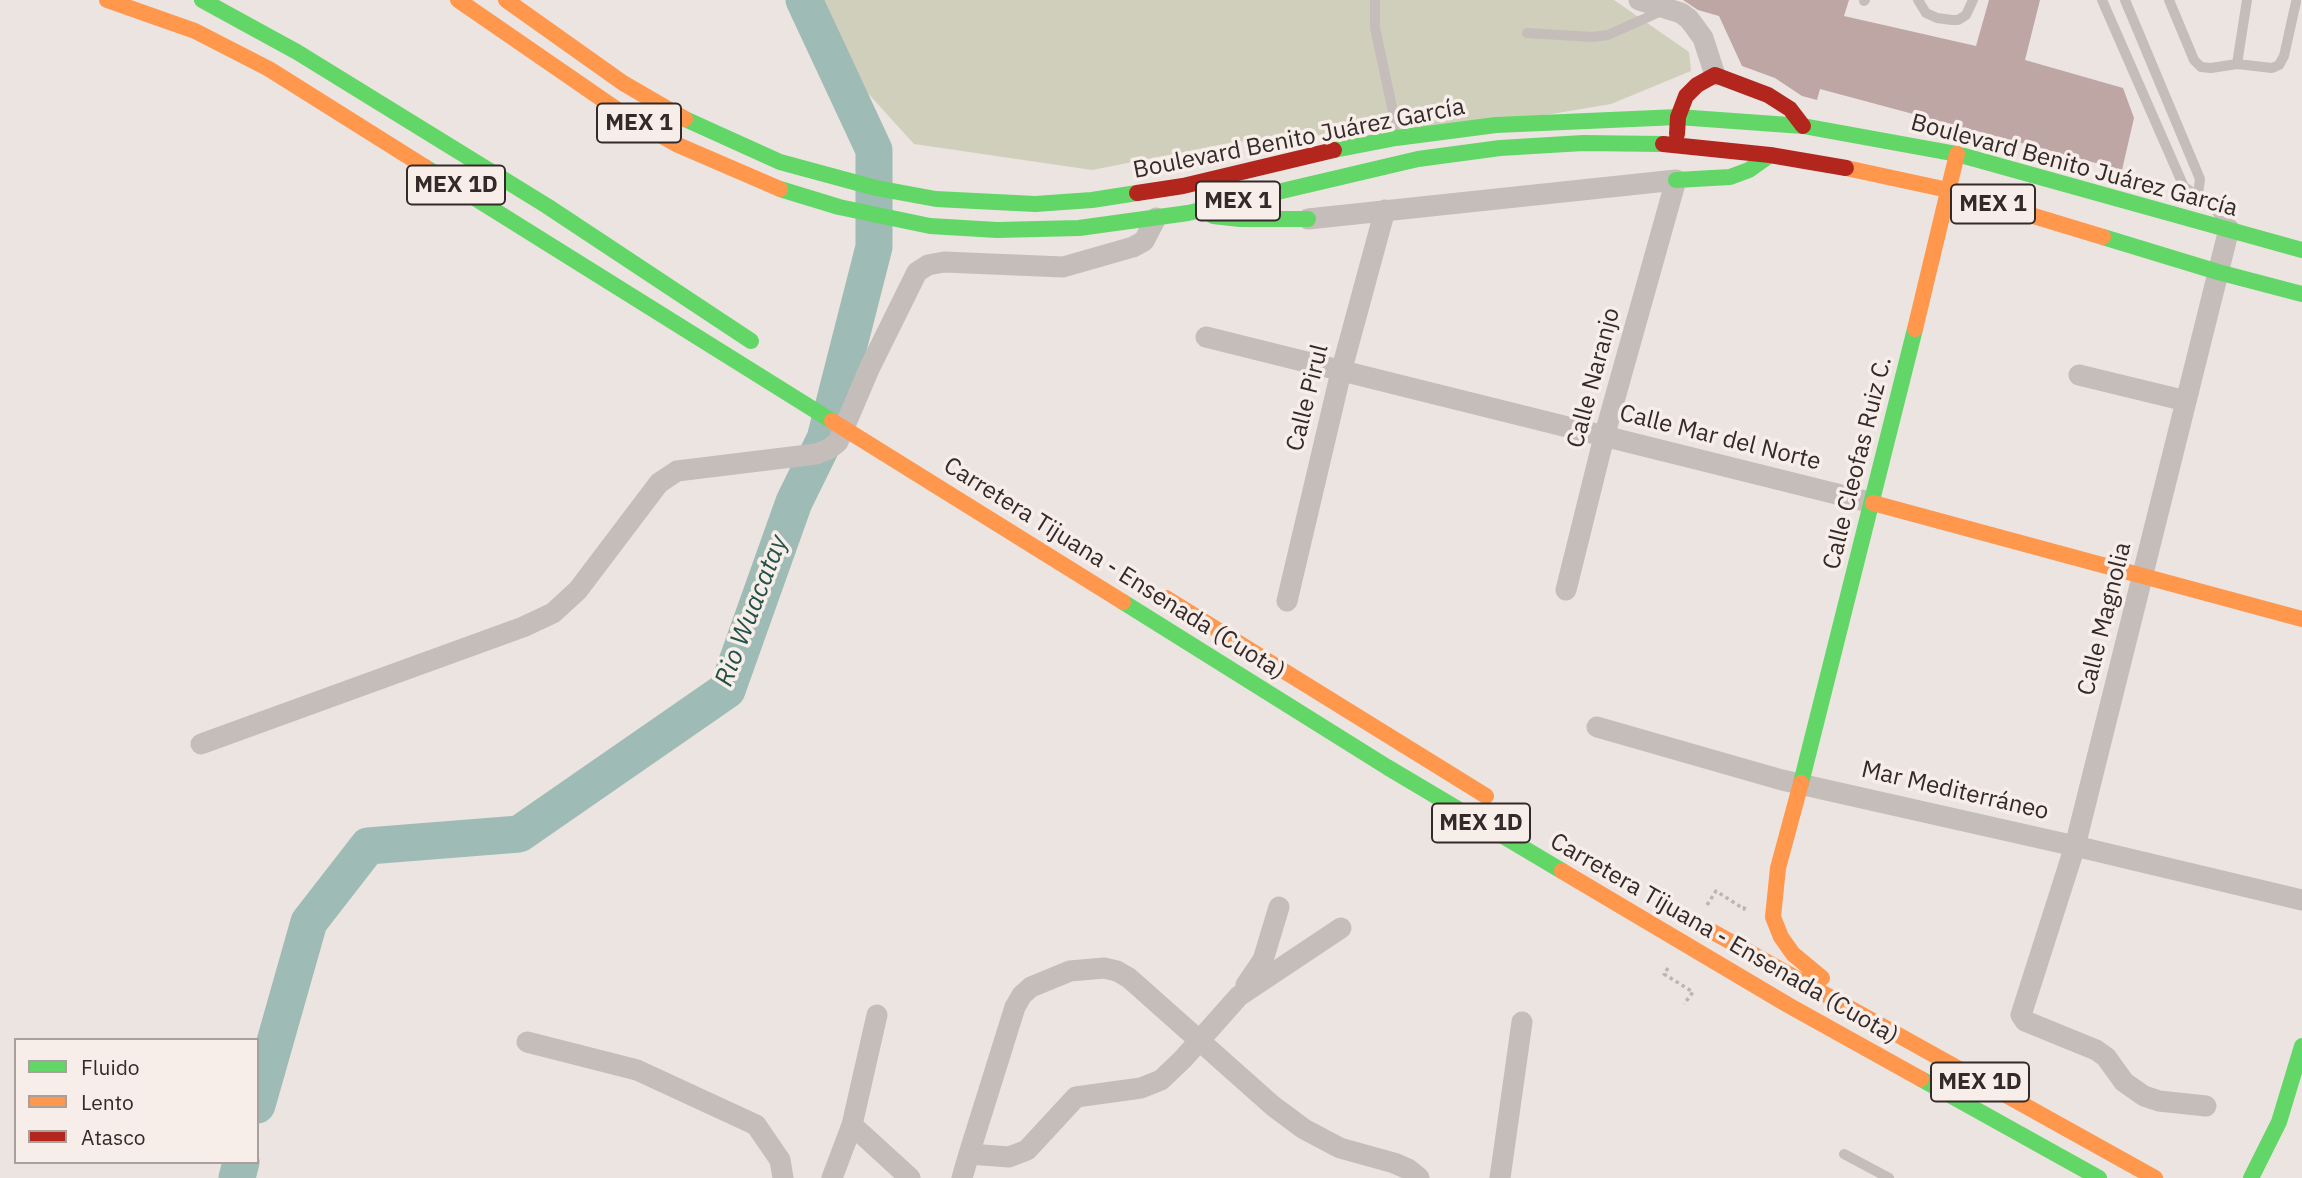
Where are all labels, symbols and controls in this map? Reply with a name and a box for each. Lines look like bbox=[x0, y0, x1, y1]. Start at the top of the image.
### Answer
street label: Boulevard Benito Juárez García bbox=[1131, 93, 1467, 185]
road number: MEX 1 bbox=[597, 104, 681, 142]
street label: Boulevard Benito Juárez García bbox=[1907, 108, 2241, 224]
road number: MEX 1D bbox=[407, 166, 505, 204]
road number: MEX 1 bbox=[1196, 182, 1280, 220]
road number: MEX 1 bbox=[1951, 184, 2035, 224]
street label: Calle Naranjo bbox=[1561, 305, 1627, 451]
street label: Calle Pirul bbox=[1281, 342, 1335, 454]
street label: Calle Cleofas Ruiz C. bbox=[1818, 353, 1898, 573]
street label: Calle Mar del Norte bbox=[1616, 399, 1824, 477]
street label: Carretera Tijuana - Ensenada (Cuota) bbox=[938, 452, 1290, 686]
water label: Rio Wuacatay bbox=[709, 531, 795, 691]
street label: Calle Magnolia bbox=[2072, 539, 2138, 699]
street label: Mar Mediterráneo bbox=[1858, 755, 2052, 827]
road number: MEX 1D bbox=[1432, 804, 1530, 842]
street label: Carretera Tijuana - Ensenada (Cuota) bbox=[1545, 827, 1903, 1051]
legend bbox=[14, 1038, 259, 1164]
text: Fluido bbox=[81, 1053, 140, 1081]
road number: MEX 1D bbox=[1931, 1063, 2029, 1102]
text: Lento bbox=[81, 1088, 134, 1116]
text: Atasco bbox=[81, 1123, 145, 1151]

